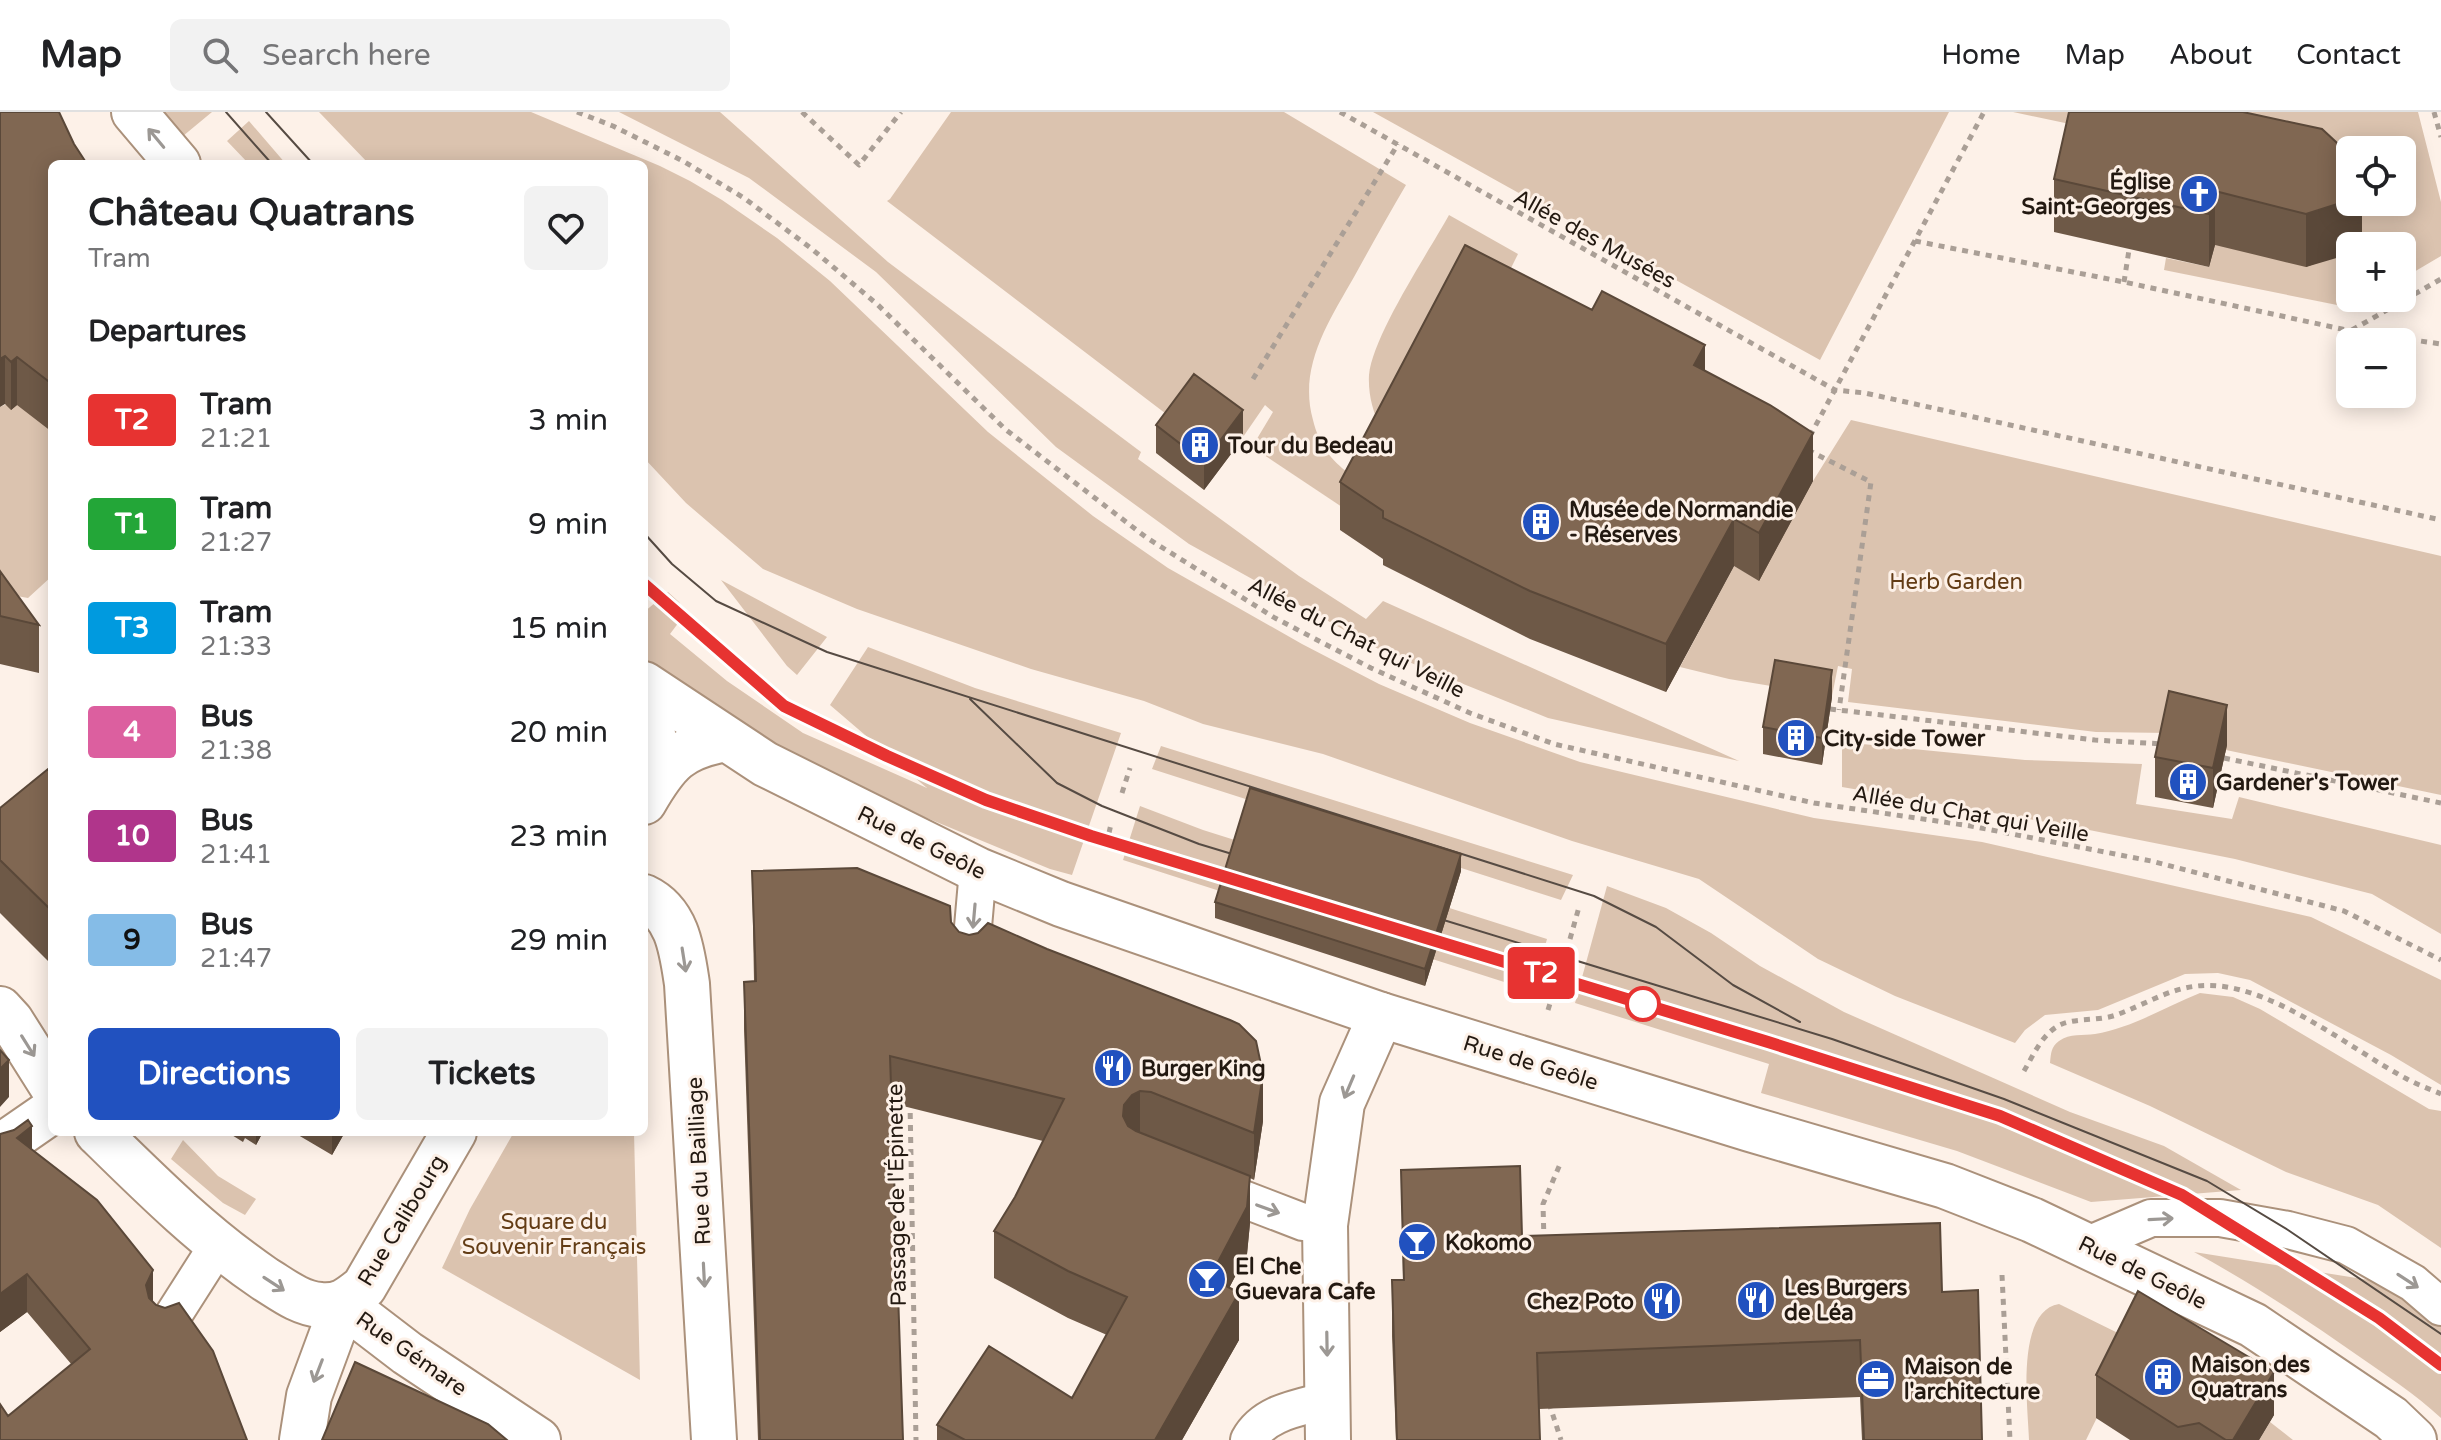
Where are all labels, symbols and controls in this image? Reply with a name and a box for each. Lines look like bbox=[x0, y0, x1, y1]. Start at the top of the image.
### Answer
search box bbox=[170, 19, 730, 91]
text: Map bbox=[40, 32, 122, 78]
icon: search bbox=[198, 33, 242, 77]
text: Search here bbox=[262, 37, 431, 74]
text: Home bbox=[1941, 38, 2021, 72]
text: Map bbox=[2065, 38, 2125, 72]
text: About bbox=[2169, 38, 2252, 72]
text: Contact bbox=[2296, 38, 2401, 72]
one-way arrow bbox=[147, 128, 165, 149]
map controls bbox=[2336, 136, 2416, 408]
button: locate bbox=[2336, 136, 2416, 216]
place label: Église Saint-Georges bbox=[2022, 168, 2171, 220]
church icon: Église Saint-Georges bbox=[2178, 173, 2220, 215]
street label: Allée des Musées bbox=[1509, 184, 1680, 294]
button: heart bbox=[524, 186, 608, 270]
text: Château Quatrans bbox=[88, 190, 415, 236]
button: + bbox=[2336, 232, 2416, 312]
text: Tram bbox=[88, 243, 151, 274]
text: Departures bbox=[88, 313, 246, 350]
button: − bbox=[2336, 328, 2416, 408]
text: Tram bbox=[200, 386, 272, 423]
text: 3 min bbox=[528, 402, 608, 439]
text: T2 bbox=[115, 403, 149, 437]
text: 21:21 bbox=[200, 423, 272, 454]
building icon: Tour du Bedeau bbox=[1179, 424, 1221, 466]
place label: Tour du Bedeau bbox=[1227, 433, 1394, 459]
text: Tram bbox=[200, 490, 272, 527]
place label: Musée de Normandie - Réserves bbox=[1569, 497, 1794, 548]
building icon: Musée de Normandie - Réserves bbox=[1520, 501, 1562, 543]
text: 9 min bbox=[528, 506, 608, 543]
text: T1 bbox=[115, 507, 149, 541]
text: 21:27 bbox=[200, 527, 272, 558]
park label: Herb Garden bbox=[1889, 569, 2023, 595]
street label: Allée du Chat qui Veille bbox=[1244, 572, 1469, 704]
text: Tram bbox=[200, 594, 272, 631]
text: 15 min bbox=[509, 610, 608, 647]
text: T3 bbox=[115, 611, 149, 645]
text: 21:33 bbox=[200, 631, 272, 662]
text: Bus bbox=[200, 698, 253, 735]
text: 20 min bbox=[509, 714, 608, 751]
text: 4 bbox=[123, 715, 141, 749]
building icon: City-side Tower bbox=[1775, 717, 1817, 759]
place label: City-side Tower bbox=[1824, 726, 1986, 752]
text: 21:38 bbox=[200, 735, 272, 766]
building icon: Gardener's Tower bbox=[2167, 761, 2209, 803]
place label: Gardener's Tower bbox=[2216, 770, 2399, 796]
street label: Allée du Chat qui Veille bbox=[1851, 780, 2091, 848]
street label: Rue de Geôle bbox=[853, 801, 990, 885]
text: Bus bbox=[200, 802, 253, 839]
text: 23 min bbox=[509, 818, 608, 855]
text: 10 bbox=[114, 819, 150, 853]
text: 21:41 bbox=[200, 839, 272, 870]
one-way arrow bbox=[966, 902, 981, 928]
text: Bus bbox=[200, 906, 253, 943]
text: 29 min bbox=[509, 922, 608, 959]
text: 9 bbox=[123, 923, 141, 957]
text: 21:47 bbox=[200, 943, 272, 974]
one-way arrow bbox=[677, 947, 692, 972]
line badge: T2 bbox=[1505, 947, 1577, 999]
text: T2 bbox=[1524, 956, 1558, 990]
unlabelled marker bbox=[1626, 987, 1660, 1021]
button: Directions bbox=[88, 1028, 340, 1120]
button: Tickets bbox=[356, 1028, 608, 1120]
street label: Rue de Geôle bbox=[1460, 1030, 1601, 1096]
one-way arrow bbox=[20, 1034, 36, 1057]
restaurant icon: Burger King bbox=[1092, 1047, 1134, 1089]
place label: Burger King bbox=[1141, 1056, 1266, 1082]
one-way arrow bbox=[1341, 1074, 1356, 1099]
street label: Rue du Bailliage bbox=[682, 1076, 716, 1246]
street label: Passage de l'Épinette bbox=[881, 1083, 912, 1307]
street label: Rue Calibourg bbox=[352, 1150, 451, 1291]
one-way arrow bbox=[1255, 1203, 1280, 1217]
park label: Square du Souvenir Français bbox=[462, 1209, 646, 1260]
one-way arrow bbox=[2147, 1211, 2174, 1226]
bar icon: Kokomo bbox=[1396, 1221, 1438, 1263]
place label: Kokomo bbox=[1445, 1230, 1532, 1256]
street label: Rue de Geôle bbox=[2074, 1231, 2211, 1315]
place label: El Che Guevara Cafe bbox=[1235, 1254, 1375, 1305]
bar icon: El Che Guevara Cafe bbox=[1186, 1258, 1228, 1300]
one-way arrow bbox=[697, 1261, 712, 1288]
one-way arrow bbox=[2396, 1273, 2419, 1289]
place label: Les Burgers de Léa bbox=[1784, 1275, 1908, 1326]
one-way arrow bbox=[262, 1277, 285, 1293]
restaurant icon: Les Burgers de Léa bbox=[1735, 1279, 1777, 1321]
restaurant icon: Chez Poto bbox=[1641, 1280, 1683, 1322]
place label: Chez Poto bbox=[1527, 1289, 1634, 1315]
street label: Rue Gémare bbox=[351, 1306, 472, 1402]
one-way arrow bbox=[1320, 1330, 1335, 1357]
place label: Maison des Quatrans bbox=[2191, 1352, 2310, 1403]
place label: Maison de l'architecture bbox=[1904, 1354, 2040, 1405]
building icon: Maison des Quatrans bbox=[2142, 1356, 2184, 1398]
one-way arrow bbox=[310, 1358, 324, 1383]
office icon: Maison de l'architecture bbox=[1855, 1358, 1897, 1400]

